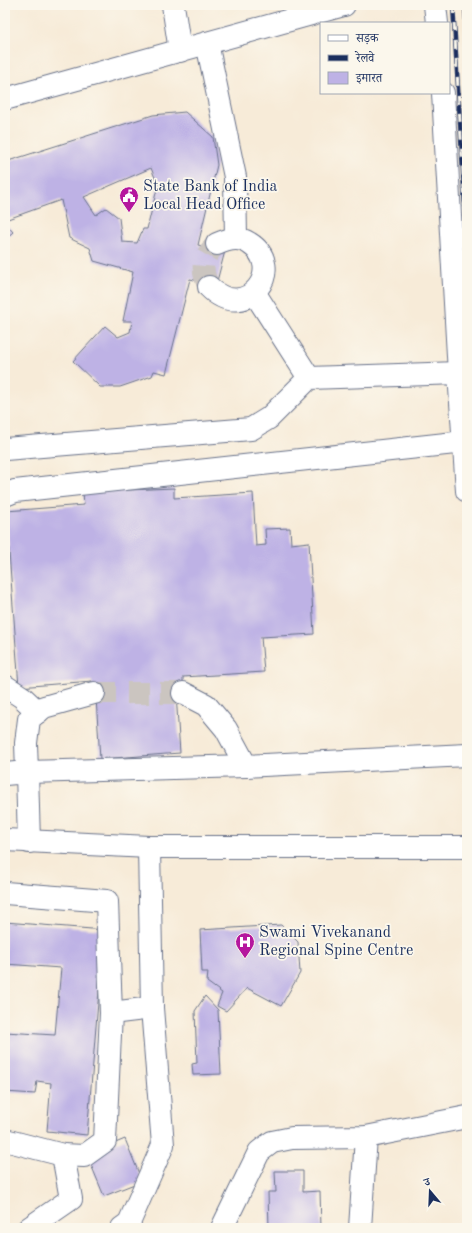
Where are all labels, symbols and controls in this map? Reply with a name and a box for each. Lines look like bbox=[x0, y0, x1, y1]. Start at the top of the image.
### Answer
legend bbox=[320, 22, 450, 94]
text: सड़क bbox=[355, 33, 380, 45]
text: रेलवे bbox=[354, 50, 375, 65]
text: इमारत bbox=[355, 73, 383, 85]
place label: State Bank of India Local Head Office bbox=[143, 179, 278, 213]
public building icon: State Bank of India Local Head Office bbox=[118, 185, 140, 213]
place label: Swami Vivekanand Regional Spine Centre bbox=[259, 925, 413, 959]
hospital icon: Swami Vivekanand Regional Spine Centre bbox=[234, 931, 256, 959]
north arrow bbox=[410, 1171, 450, 1211]
text: उ bbox=[422, 1176, 433, 1189]

